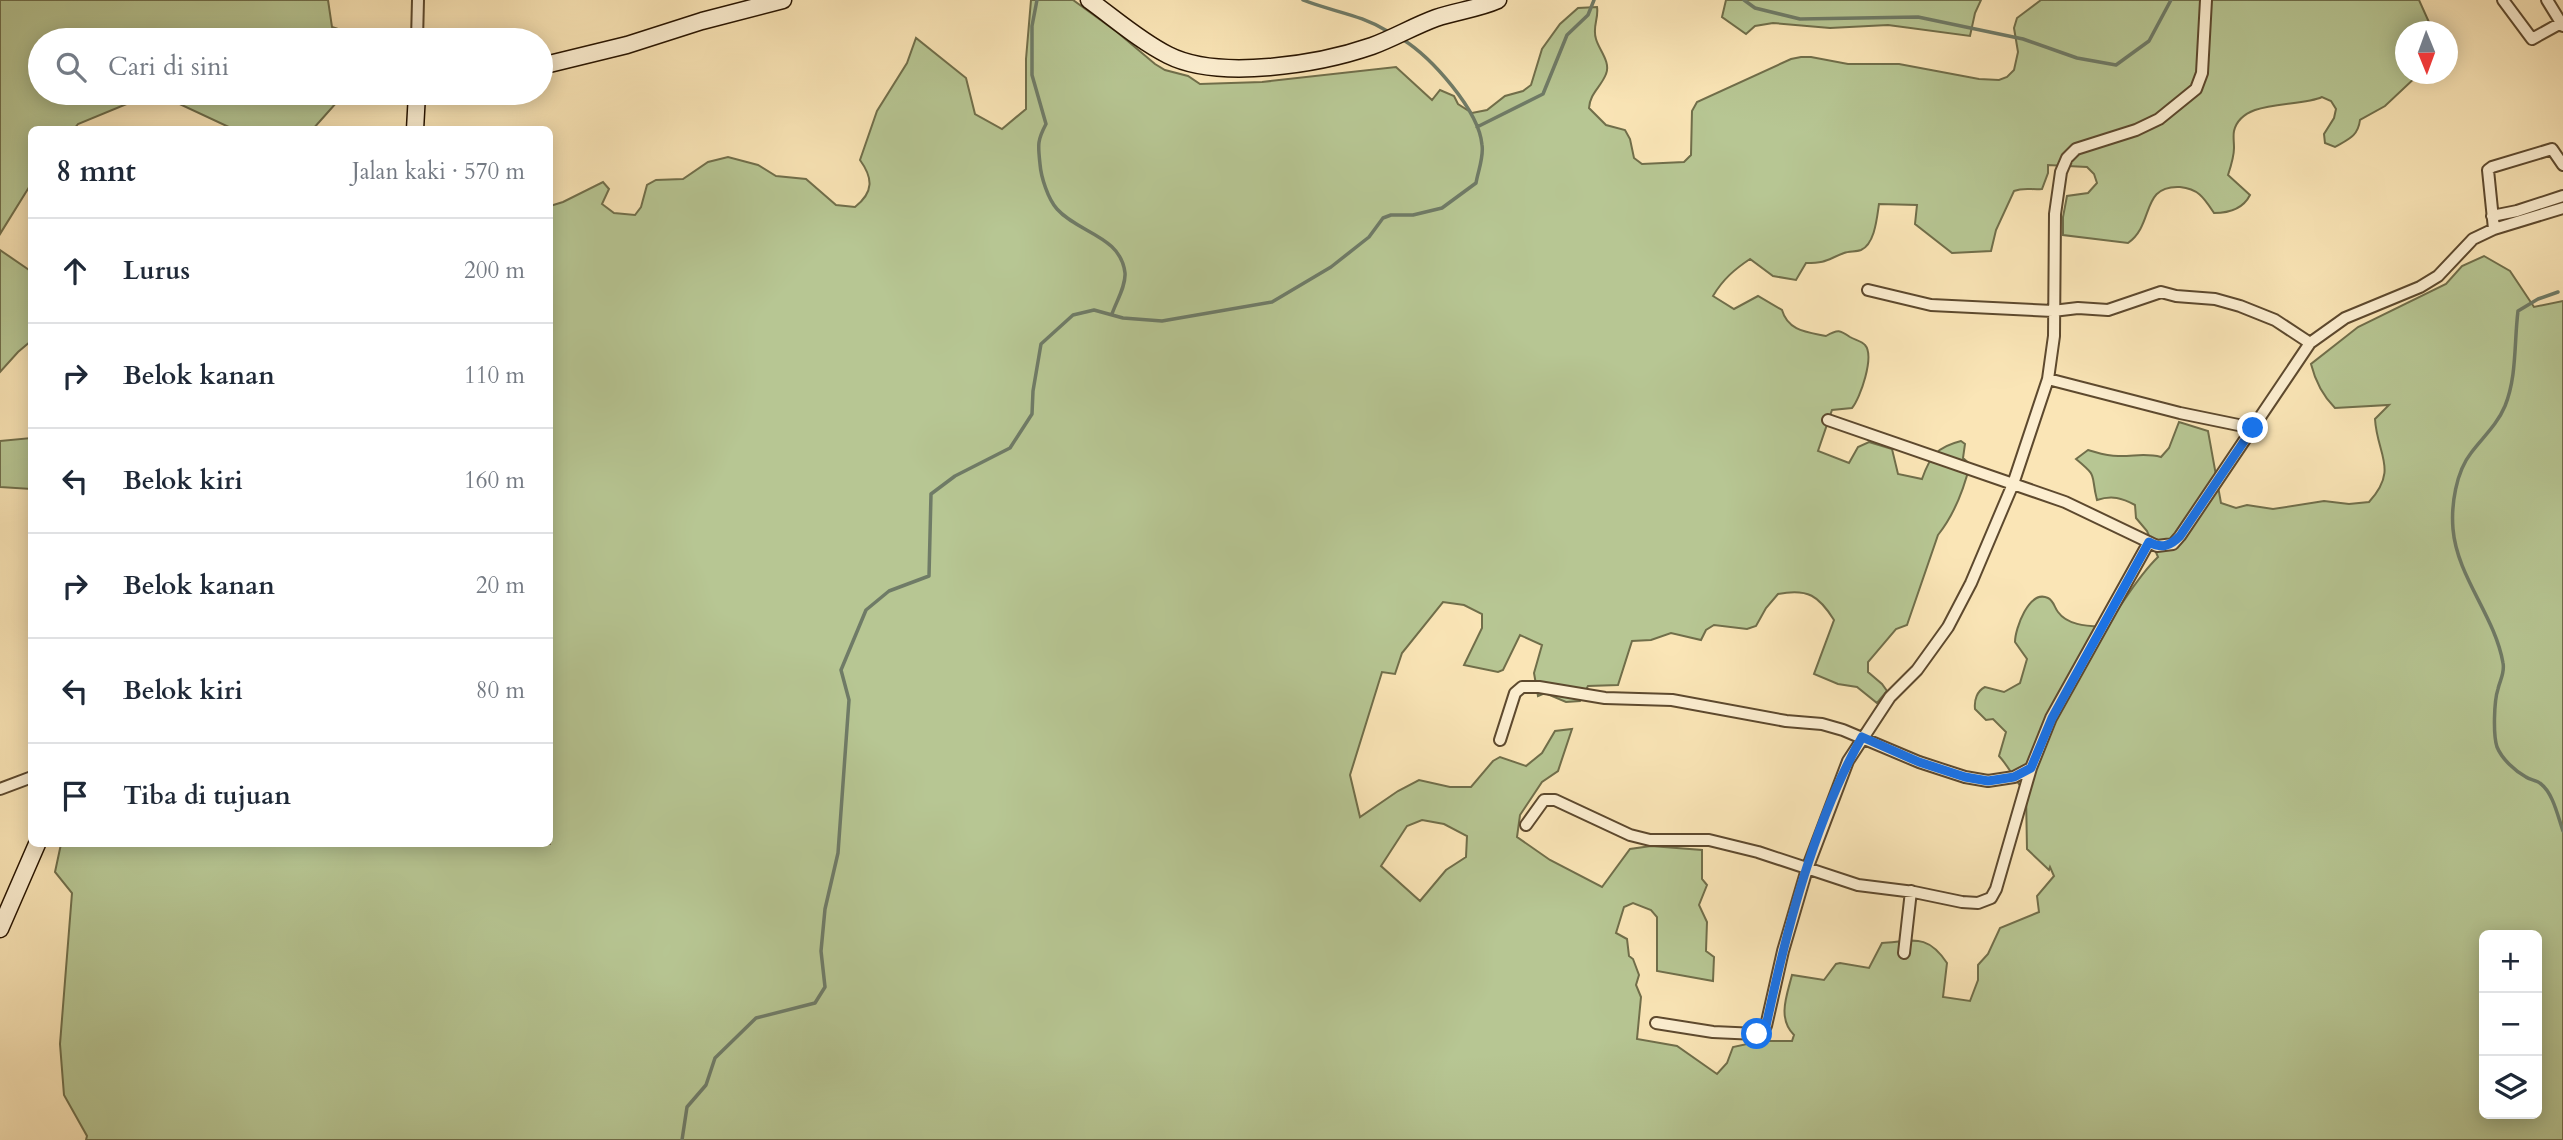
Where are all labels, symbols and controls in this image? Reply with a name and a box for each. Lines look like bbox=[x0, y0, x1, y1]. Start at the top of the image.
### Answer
north arrow bbox=[2395, 21, 2458, 84]
search box bbox=[28, 28, 553, 105]
icon: search bbox=[52, 48, 90, 86]
text: Cari di sini bbox=[108, 49, 229, 84]
text: 8 mnt bbox=[56, 151, 136, 192]
text: Jalan kaki · 570 m bbox=[352, 156, 525, 187]
icon: ahead bbox=[56, 252, 94, 290]
text: Lurus bbox=[123, 253, 190, 288]
text: 200 m bbox=[464, 255, 525, 286]
icon: right bbox=[56, 357, 94, 395]
text: Belok kanan bbox=[123, 358, 275, 393]
text: 110 m bbox=[464, 360, 525, 391]
route end bbox=[2237, 412, 2268, 443]
icon: left bbox=[56, 462, 94, 500]
text: Belok kiri bbox=[123, 463, 243, 498]
text: 160 m bbox=[464, 465, 525, 496]
icon: right bbox=[56, 567, 94, 605]
text: Belok kanan bbox=[123, 568, 275, 603]
text: 20 m bbox=[476, 570, 525, 601]
icon: left bbox=[56, 672, 94, 710]
text: Belok kiri bbox=[123, 673, 243, 708]
text: 80 m bbox=[476, 675, 525, 706]
icon: arrive bbox=[56, 777, 94, 815]
text: Tiba di tujuan bbox=[123, 778, 291, 813]
map controls bbox=[2479, 930, 2542, 1119]
button: + bbox=[2479, 930, 2542, 993]
button: − bbox=[2479, 993, 2542, 1056]
route start bbox=[1741, 1018, 1772, 1049]
button: layers bbox=[2479, 1056, 2542, 1119]

